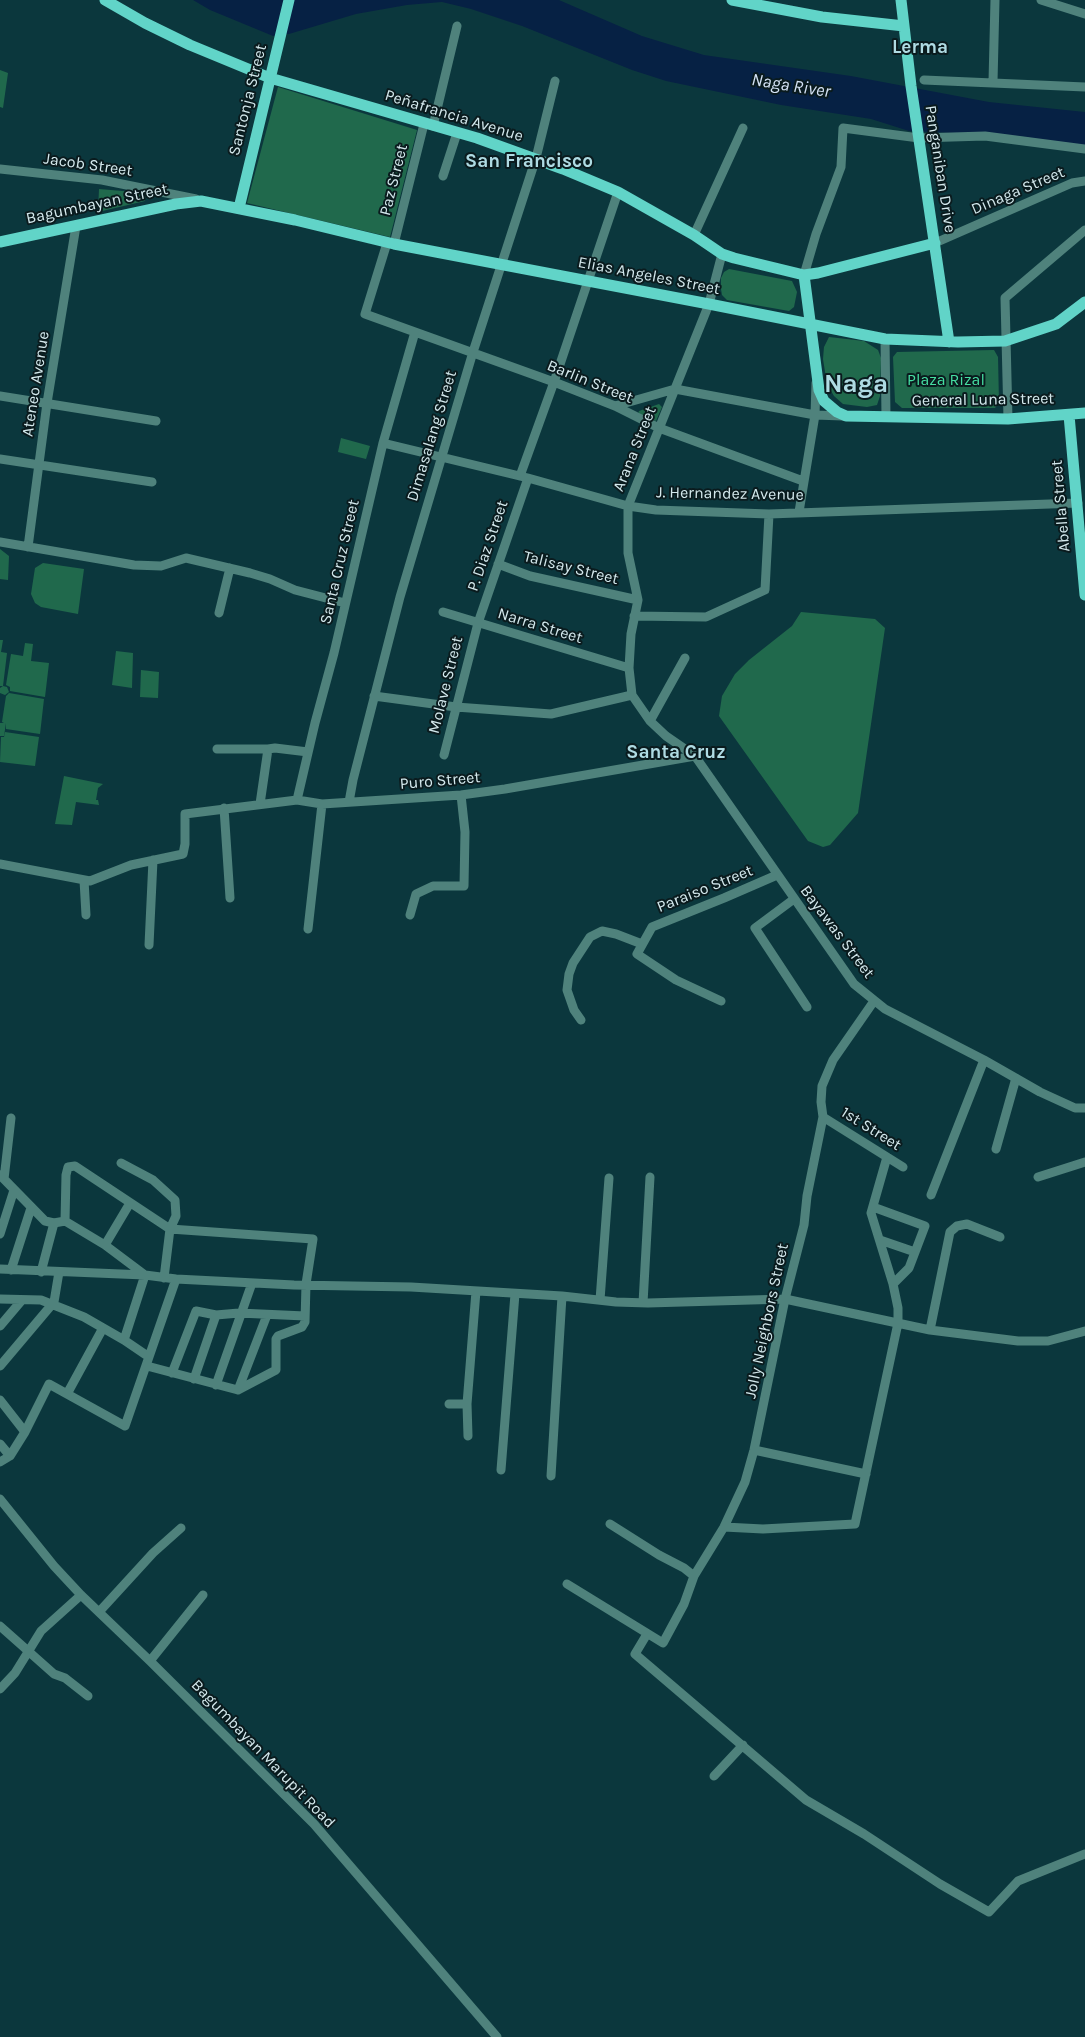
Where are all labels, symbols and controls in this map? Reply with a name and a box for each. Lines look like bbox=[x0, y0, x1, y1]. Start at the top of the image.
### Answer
district label: Lerma bbox=[892, 37, 948, 59]
street label: Santonja Street bbox=[225, 42, 271, 158]
water label: Naga River bbox=[750, 69, 832, 103]
street label: Peñafrancia Avenue bbox=[383, 86, 525, 146]
street label: Panganiban Drive bbox=[920, 104, 960, 234]
street label: Paz Street bbox=[376, 142, 412, 218]
street label: Jacob Street bbox=[42, 149, 134, 181]
district label: San Francisco bbox=[465, 151, 593, 173]
street label: Dinaga Street bbox=[969, 163, 1067, 219]
street label: Bagumbayan Street bbox=[24, 180, 170, 228]
street label: Elias Angeles Street bbox=[576, 253, 722, 299]
street label: Ateneo Avenue bbox=[18, 330, 54, 438]
street label: Barlin Street bbox=[544, 356, 636, 408]
street label: Dimasalang Street bbox=[403, 368, 461, 504]
district label: Naga bbox=[824, 369, 888, 401]
park label: Plaza Rizal bbox=[907, 370, 985, 390]
street label: General Luna Street bbox=[912, 389, 1054, 411]
street label: Arana Street bbox=[609, 404, 661, 494]
street label: Abella Street bbox=[1047, 459, 1075, 553]
street label: J. Hernandez Avenue bbox=[656, 483, 804, 505]
street label: Santa Cruz Street bbox=[316, 498, 364, 626]
street label: P. Diaz Street bbox=[463, 498, 513, 594]
street label: Talisay Street bbox=[522, 547, 620, 589]
street label: Narra Street bbox=[495, 604, 585, 648]
street label: Molave Street bbox=[425, 634, 467, 736]
district label: Santa Cruz bbox=[626, 742, 726, 764]
street label: Puro Street bbox=[399, 768, 481, 794]
street label: Paraiso Street bbox=[654, 861, 756, 917]
street label: Bayawas Street bbox=[796, 882, 878, 982]
street label: 1st Street bbox=[837, 1103, 905, 1155]
street label: Jolly Neighbors Street bbox=[741, 1242, 793, 1400]
street label: Bagumbayan Marupit Road bbox=[187, 1676, 339, 1832]

